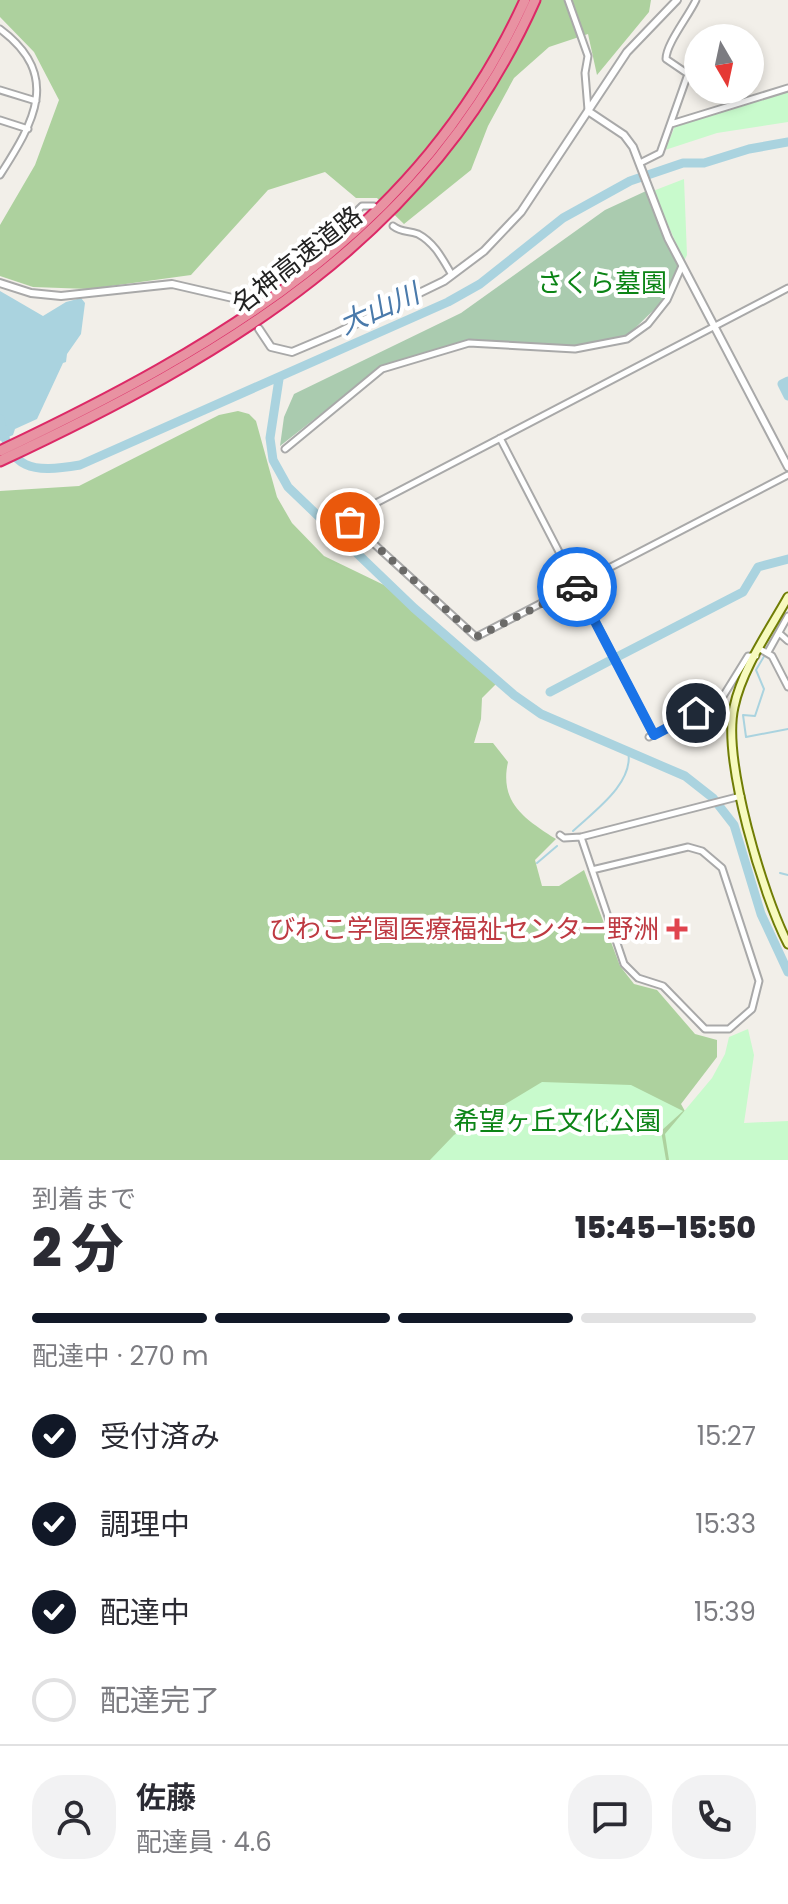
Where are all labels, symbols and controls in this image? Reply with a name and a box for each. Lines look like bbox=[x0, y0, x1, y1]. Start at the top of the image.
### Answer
north arrow bbox=[684, 24, 764, 104]
map controls bbox=[684, 24, 764, 104]
street label: 名神高速道路 bbox=[224, 198, 370, 322]
park label: さくら墓園 bbox=[537, 265, 667, 301]
water label: 大山川 bbox=[333, 273, 428, 344]
pin bbox=[316, 488, 384, 556]
icon: bag bbox=[328, 500, 372, 544]
courier bbox=[537, 547, 617, 627]
icon: car bbox=[555, 565, 599, 609]
pin bbox=[662, 679, 730, 747]
icon: home bbox=[674, 691, 718, 735]
place label: びわこ学園医療福祉センター野洲 bbox=[269, 911, 659, 947]
marker: びわこ学園医療福祉センター野洲 bbox=[666, 918, 688, 940]
park label: 希望ヶ丘文化公園 bbox=[453, 1103, 661, 1139]
text: 到着まで bbox=[32, 1181, 136, 1217]
text: 15:45–15:50 bbox=[575, 1206, 756, 1249]
text: 2 分 bbox=[32, 1212, 124, 1285]
text: 配達中 · 270 m bbox=[32, 1338, 209, 1374]
icon: check bbox=[32, 1414, 76, 1458]
text: 受付済み bbox=[100, 1415, 220, 1458]
text: 15:27 bbox=[697, 1418, 756, 1454]
icon: check bbox=[32, 1502, 76, 1546]
text: 調理中 bbox=[100, 1503, 190, 1546]
text: 15:33 bbox=[695, 1506, 756, 1542]
icon: check bbox=[32, 1590, 76, 1634]
text: 配達中 bbox=[100, 1591, 190, 1634]
text: 15:39 bbox=[694, 1594, 756, 1630]
text: 配達完了 bbox=[100, 1679, 220, 1722]
button: person bbox=[32, 1775, 116, 1859]
button: chat bbox=[568, 1775, 652, 1859]
button: phone bbox=[672, 1775, 756, 1859]
text: 佐藤 bbox=[136, 1776, 196, 1819]
text: 配達員 · 4.6 bbox=[136, 1824, 272, 1860]

